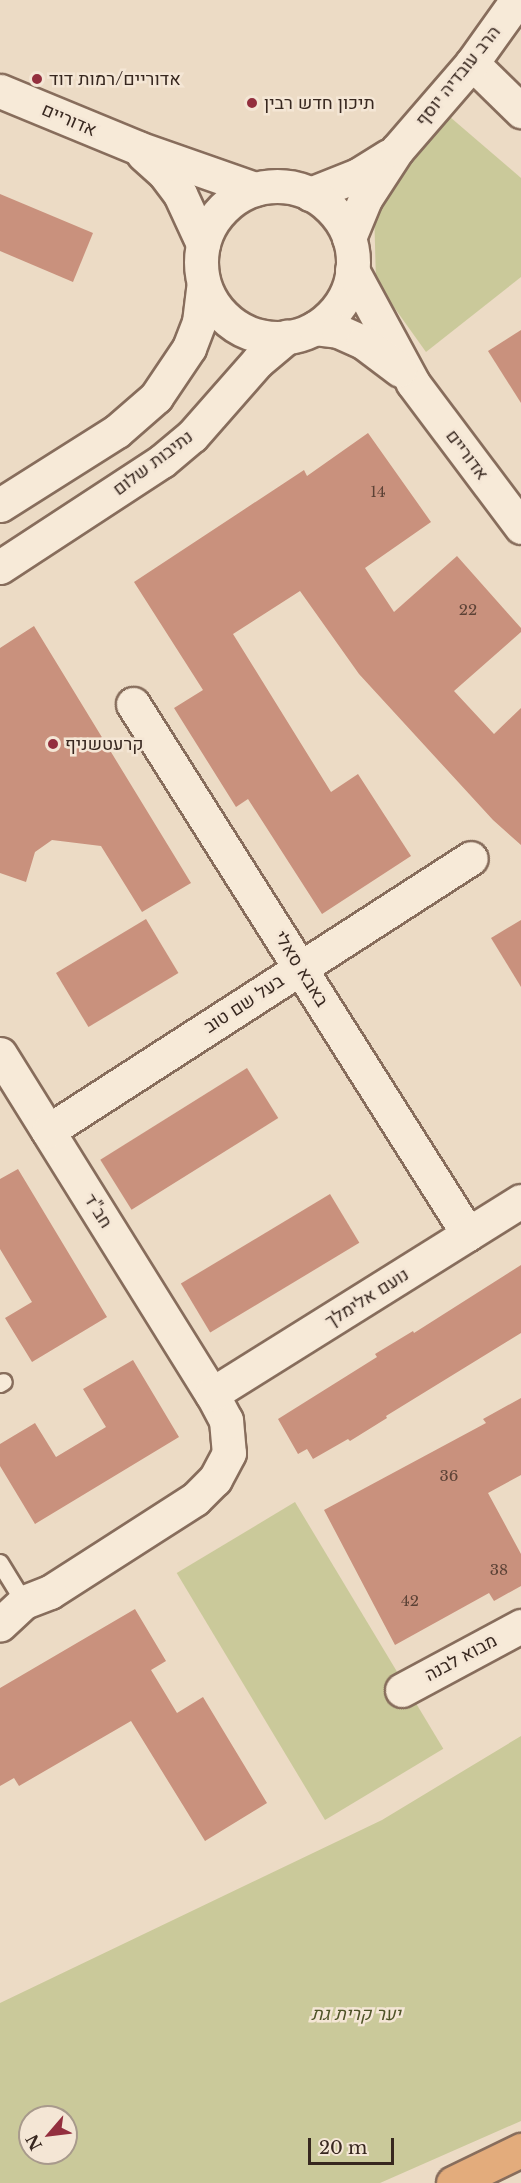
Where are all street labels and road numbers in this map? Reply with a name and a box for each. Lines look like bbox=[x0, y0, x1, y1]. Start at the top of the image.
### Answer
street label: הרב עובדיה יוסף bbox=[411, 22, 505, 130]
street label: אדוריים bbox=[38, 99, 100, 141]
street label: נתיבות שלום bbox=[109, 426, 197, 500]
street label: אדוריים bbox=[441, 426, 493, 484]
street label: באבא סאלי bbox=[269, 927, 333, 1011]
street label: בעל שם טוב bbox=[200, 970, 288, 1038]
street label: חב"ד bbox=[79, 1190, 117, 1232]
street label: נועם אלימלך bbox=[321, 1264, 413, 1332]
street label: מבוא לבנה bbox=[421, 1630, 501, 1686]

